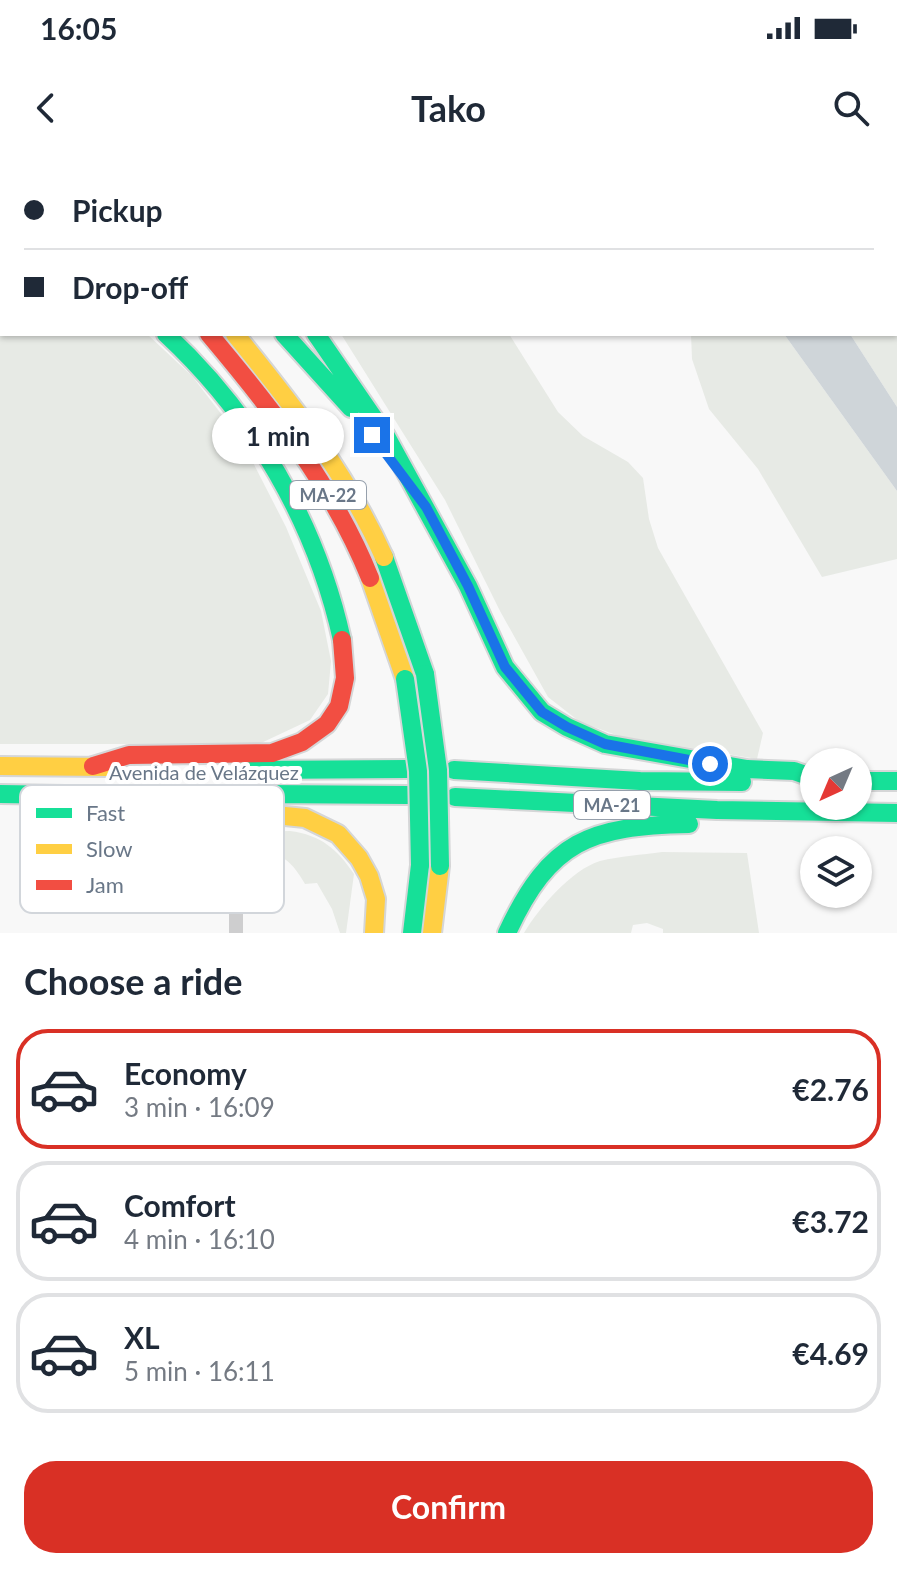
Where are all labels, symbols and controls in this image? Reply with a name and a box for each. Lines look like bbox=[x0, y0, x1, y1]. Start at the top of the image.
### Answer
text: 16:05 bbox=[40, 10, 117, 46]
icon: back bbox=[24, 86, 68, 130]
text: Tako bbox=[411, 86, 486, 130]
icon: search bbox=[829, 86, 873, 130]
text: Pickup bbox=[72, 192, 163, 228]
text: Drop-off bbox=[72, 269, 188, 305]
callout: 1 min bbox=[212, 407, 344, 463]
route end bbox=[354, 417, 390, 453]
text: 1 min bbox=[246, 420, 310, 452]
road number: MA-22 bbox=[290, 481, 366, 509]
route start bbox=[692, 746, 728, 782]
north arrow bbox=[800, 748, 872, 820]
map controls bbox=[800, 748, 872, 908]
street label: Avenida de Velázquez bbox=[109, 760, 299, 784]
legend bbox=[20, 785, 284, 913]
road number: MA-21 bbox=[574, 791, 650, 819]
text: Fast bbox=[86, 799, 125, 826]
text: Slow bbox=[86, 835, 133, 862]
button: layers bbox=[800, 836, 872, 908]
text: Jam bbox=[86, 871, 124, 898]
text: Choose a ride bbox=[24, 959, 243, 1003]
icon: car bbox=[28, 1053, 100, 1125]
text: Economy bbox=[124, 1055, 247, 1091]
text: €2.76 bbox=[792, 1071, 869, 1107]
text: 3 min · 16:09 bbox=[124, 1091, 275, 1123]
icon: car bbox=[28, 1185, 100, 1257]
text: Comfort bbox=[124, 1187, 236, 1223]
text: €3.72 bbox=[792, 1203, 869, 1239]
text: 4 min · 16:10 bbox=[124, 1223, 275, 1255]
icon: car bbox=[28, 1317, 100, 1389]
text: XL bbox=[124, 1319, 160, 1355]
text: €4.69 bbox=[792, 1335, 869, 1371]
text: 5 min · 16:11 bbox=[124, 1355, 275, 1387]
button: Confirm bbox=[24, 1461, 873, 1553]

